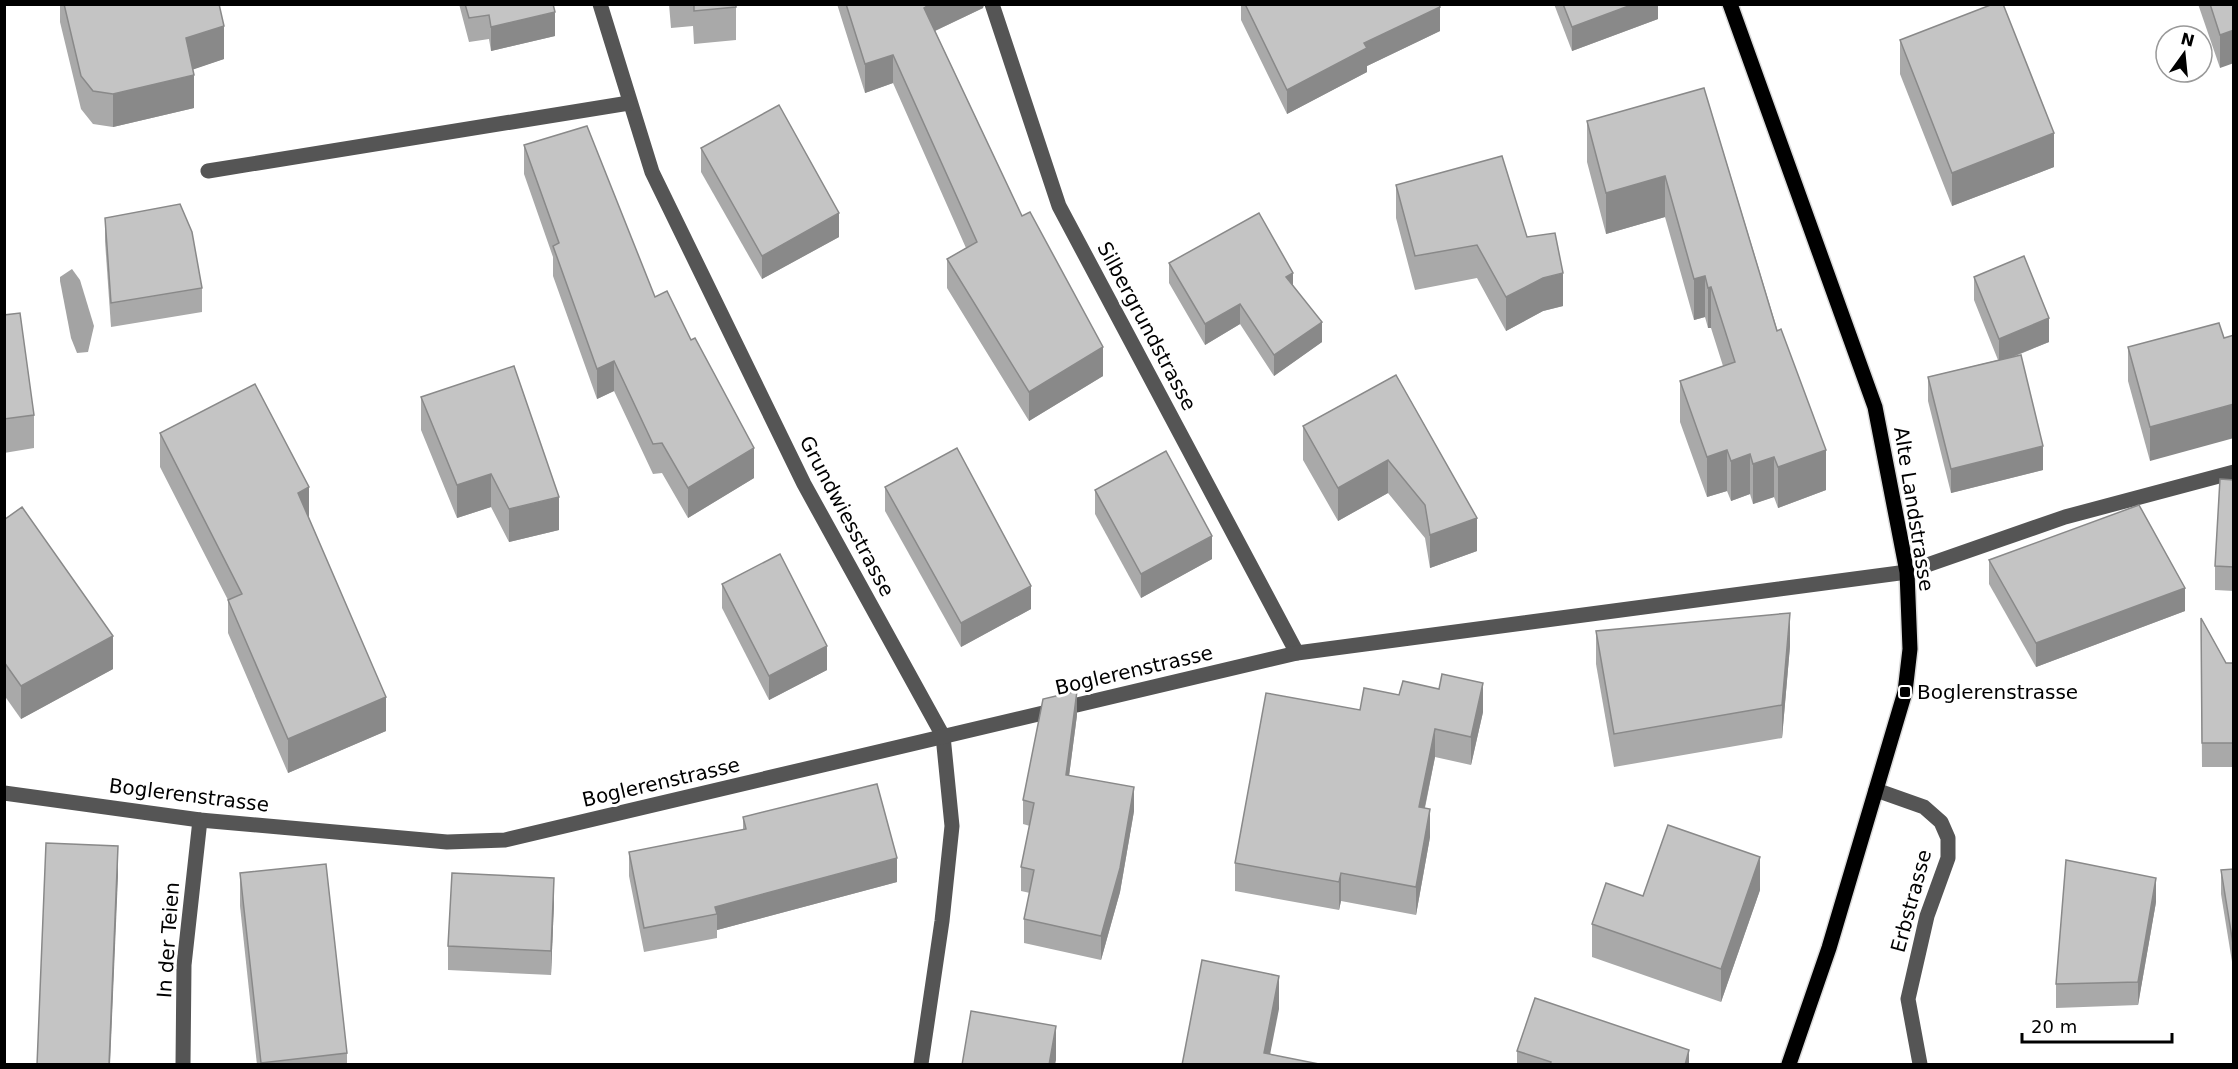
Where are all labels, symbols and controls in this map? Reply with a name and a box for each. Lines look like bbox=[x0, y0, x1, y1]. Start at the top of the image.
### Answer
north arrow bbox=[2154, 24, 2214, 84]
text: N bbox=[2179, 29, 2197, 51]
street label: Silbergrundstrasse bbox=[1092, 238, 1202, 414]
street label: Alte Landstrasse bbox=[1889, 425, 1939, 593]
street label: Grundwiesstrasse bbox=[795, 432, 899, 600]
street label: Boglerenstrasse bbox=[1053, 640, 1215, 700]
place label: Boglerenstrasse bbox=[1917, 680, 2078, 704]
marker: Boglerenstrasse bbox=[1898, 685, 1912, 699]
street label: Boglerenstrasse bbox=[580, 752, 742, 812]
street label: Boglerenstrasse bbox=[108, 773, 270, 817]
street label: Erbstrasse bbox=[1886, 847, 1936, 955]
street label: In der Teien bbox=[152, 881, 184, 999]
scale bar bbox=[2022, 1006, 2172, 1044]
text: 20 m bbox=[2031, 1016, 2077, 1037]

